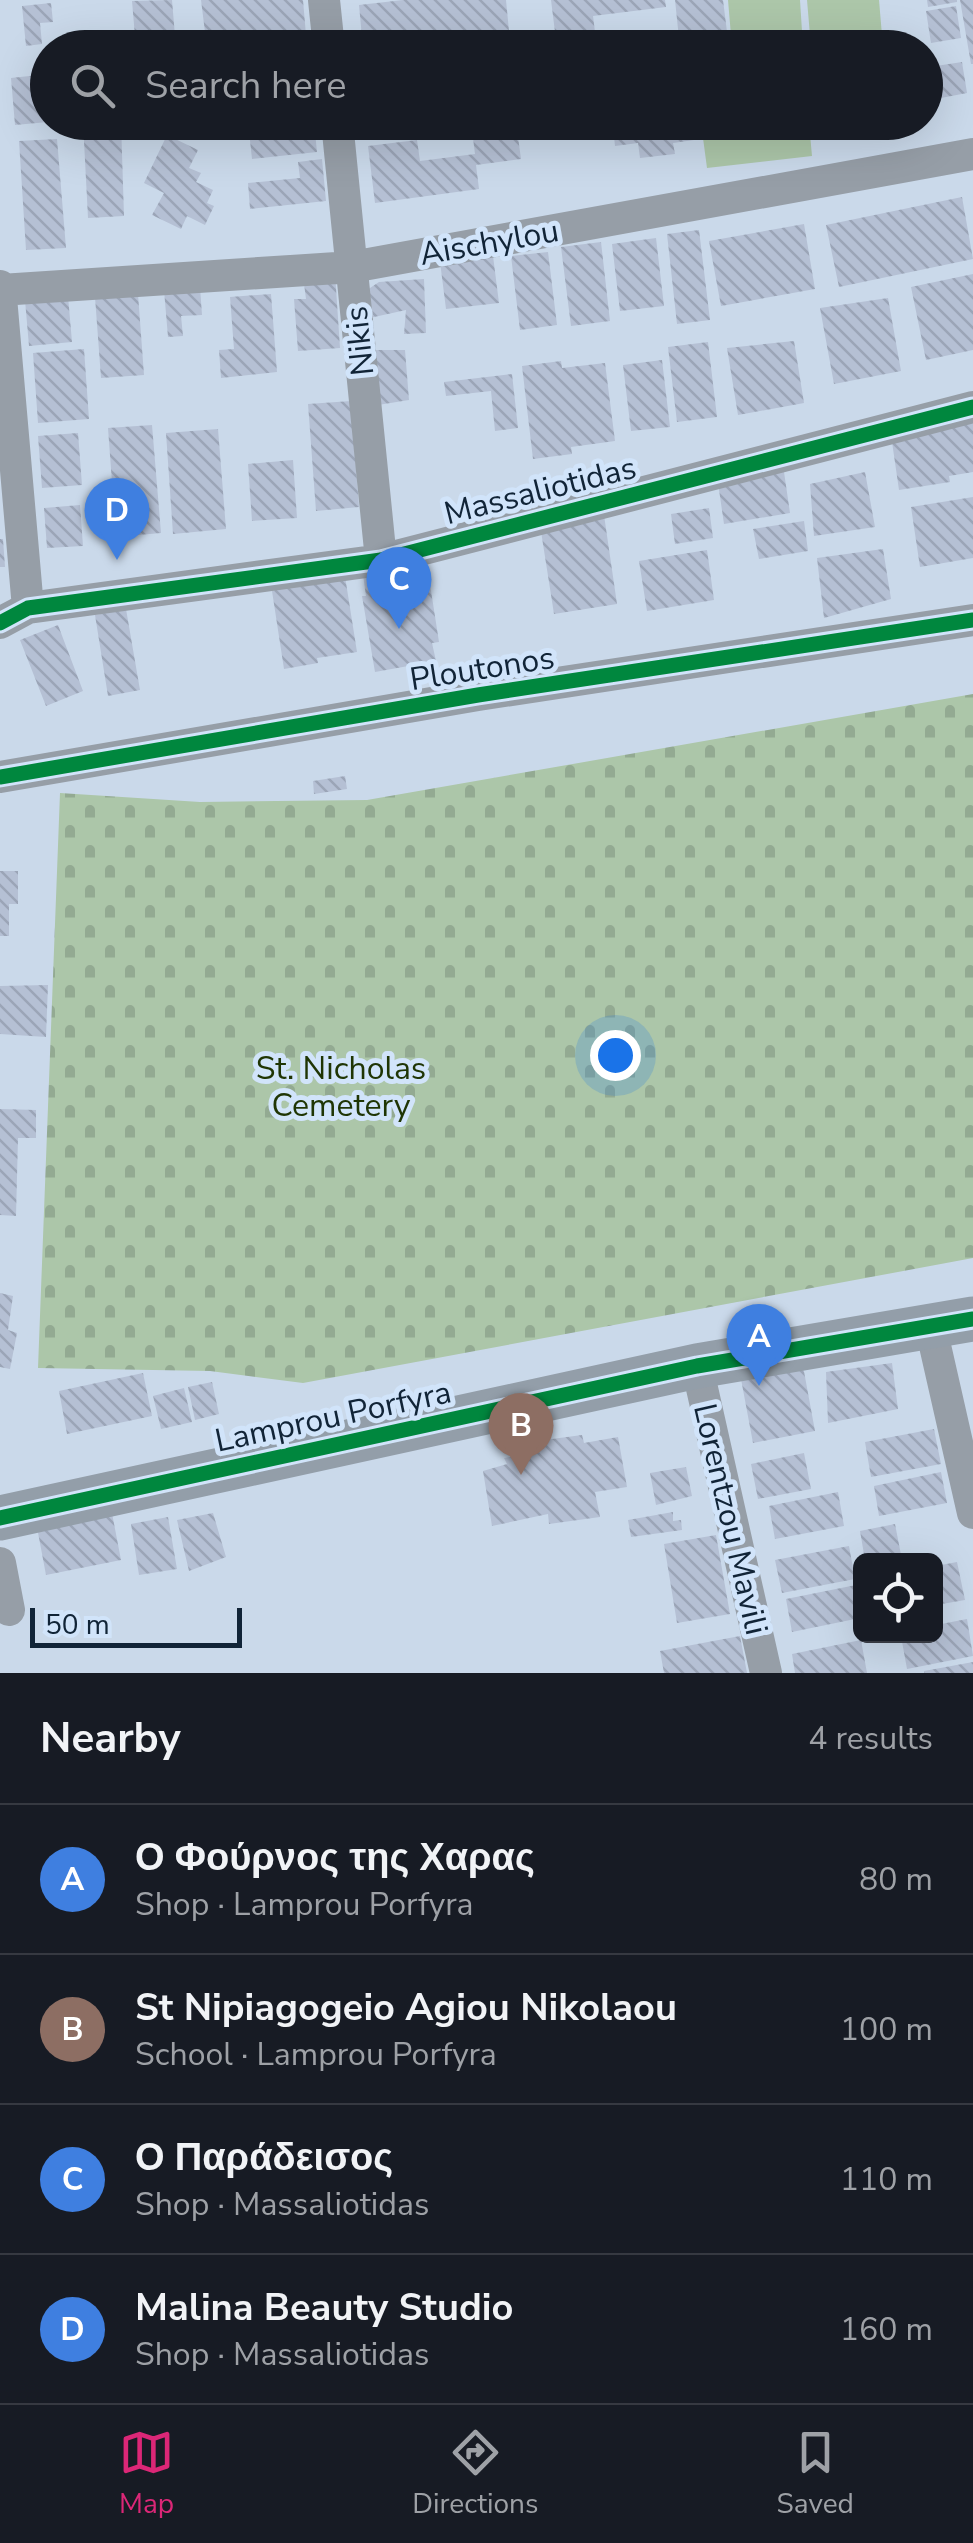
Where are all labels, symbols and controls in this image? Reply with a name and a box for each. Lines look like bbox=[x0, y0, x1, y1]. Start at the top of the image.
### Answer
search box bbox=[30, 30, 943, 140]
icon: search bbox=[65, 58, 120, 113]
text: Search here bbox=[145, 60, 346, 111]
street label: Aischylou bbox=[416, 209, 562, 276]
street label: Nikis bbox=[334, 304, 385, 378]
street label: Massaliotidas bbox=[440, 446, 641, 535]
pin: D bbox=[84, 478, 150, 560]
pin: C bbox=[366, 546, 432, 629]
street label: Ploutonos bbox=[407, 636, 557, 701]
your location bbox=[590, 1030, 641, 1081]
park label: St. Nicholas Cemetery bbox=[256, 1047, 426, 1127]
pin: A bbox=[726, 1304, 792, 1386]
street label: Lamprou Porfyra bbox=[211, 1370, 455, 1463]
pin: B bbox=[488, 1392, 554, 1475]
street label: Lorentzou Mavili bbox=[683, 1399, 778, 1639]
map controls bbox=[853, 1553, 943, 1643]
button: locate bbox=[853, 1553, 943, 1643]
scale bar bbox=[30, 1603, 242, 1648]
text: 50 m bbox=[45, 1606, 110, 1644]
text: Nearby bbox=[40, 1710, 181, 1767]
text: 4 results bbox=[808, 1717, 933, 1760]
text: Ο Φούρνος της Χαρας bbox=[135, 1832, 535, 1883]
text: A bbox=[61, 1858, 84, 1901]
text: 80 m bbox=[859, 1858, 933, 1901]
text: Shop · Lamprou Porfyra bbox=[135, 1883, 473, 1926]
text: St Nipiagogeio Agiou Nikolaou bbox=[135, 1982, 677, 2033]
text: B bbox=[61, 2008, 84, 2051]
text: 100 m bbox=[840, 2008, 933, 2051]
text: School · Lamprou Porfyra bbox=[135, 2033, 497, 2076]
text: Ο Παράδεισος bbox=[135, 2132, 393, 2183]
text: C bbox=[62, 2158, 83, 2201]
text: 110 m bbox=[840, 2158, 933, 2201]
text: Shop · Massaliotidas bbox=[135, 2183, 429, 2226]
text: Malina Beauty Studio bbox=[135, 2282, 513, 2333]
text: D bbox=[60, 2308, 85, 2351]
text: 160 m bbox=[840, 2308, 933, 2351]
text: Shop · Massaliotidas bbox=[135, 2333, 429, 2376]
tab: Map bbox=[119, 2425, 174, 2523]
tab: Directions bbox=[412, 2425, 538, 2523]
tab: Saved bbox=[777, 2425, 854, 2523]

